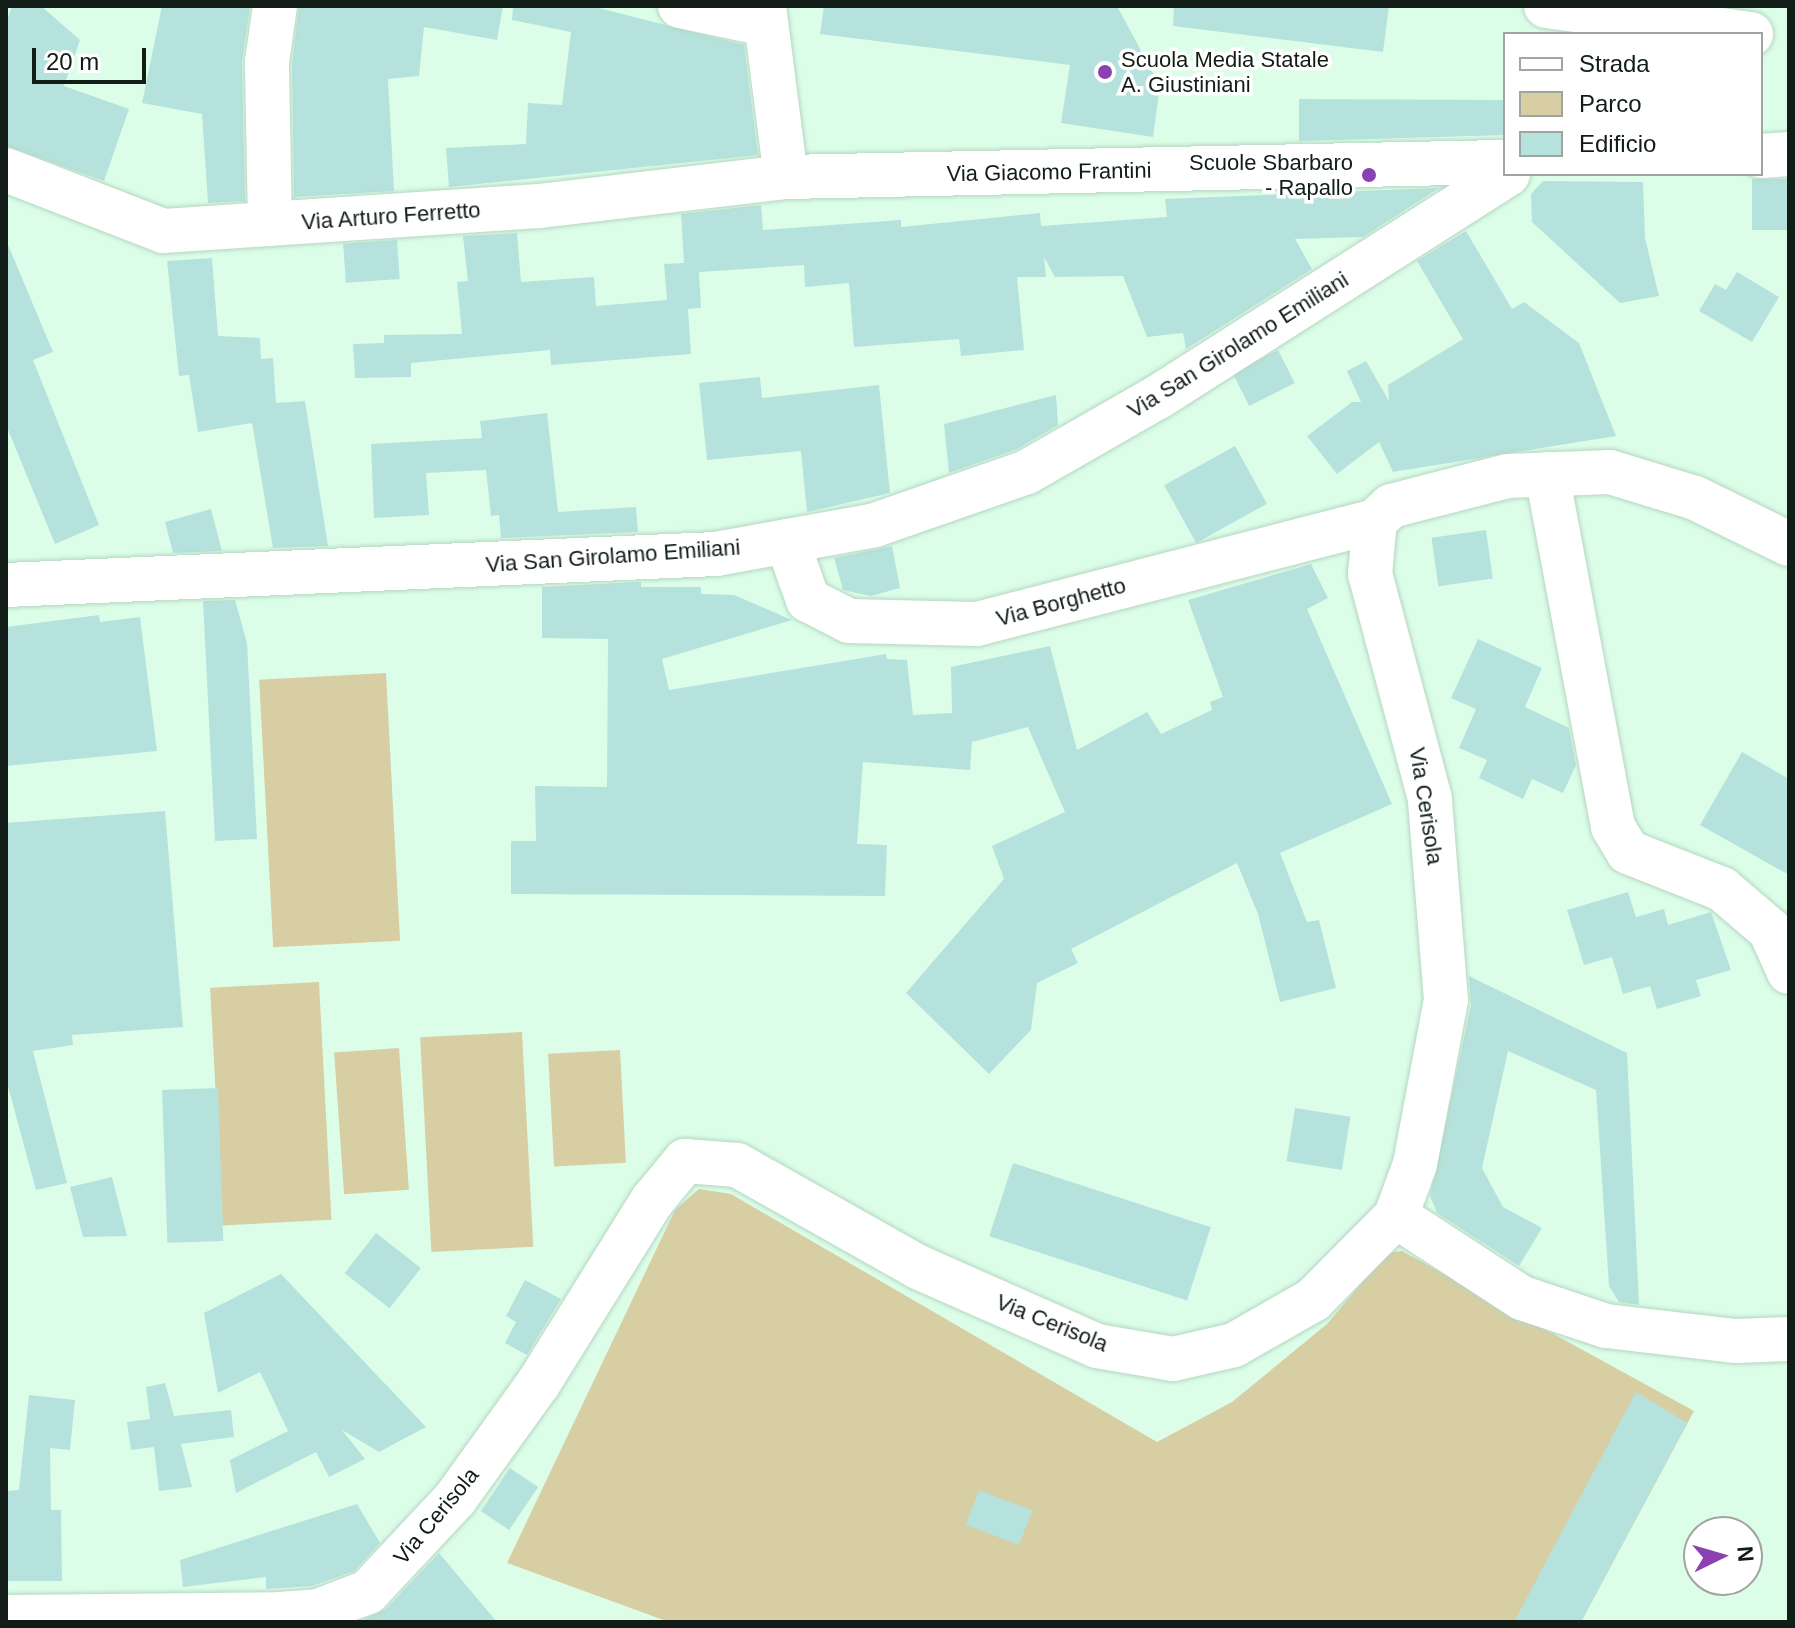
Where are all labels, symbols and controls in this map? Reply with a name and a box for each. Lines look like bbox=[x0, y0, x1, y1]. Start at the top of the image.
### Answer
scale bar bbox=[36, 32, 150, 82]
legend bbox=[1503, 32, 1763, 176]
place label: Scuola Media Statale A. Giustiniani bbox=[1121, 46, 1329, 98]
text: 20 m bbox=[46, 48, 99, 75]
text: Strada bbox=[1579, 50, 1650, 77]
marker: Scuola Media Statale A. Giustiniani bbox=[1096, 63, 1114, 81]
text: Parco bbox=[1579, 90, 1642, 117]
text: Edificio bbox=[1579, 130, 1656, 157]
place label: Scuole Sbarbaro - Rapallo bbox=[1189, 149, 1353, 200]
street label: Via Giacomo Frantini bbox=[946, 157, 1152, 187]
marker: Scuole Sbarbaro - Rapallo bbox=[1360, 166, 1378, 184]
street label: Via Arturo Ferretto bbox=[300, 197, 482, 235]
street label: Via San Girolamo Emiliani bbox=[1123, 266, 1353, 424]
street label: Via San Girolamo Emiliani bbox=[485, 534, 741, 578]
street label: Via Borghetto bbox=[993, 572, 1129, 632]
street label: Via Cerisola bbox=[1404, 746, 1448, 866]
street label: Via Cerisola bbox=[992, 1289, 1112, 1357]
street label: Via Cerisola bbox=[388, 1462, 484, 1570]
north arrow bbox=[1683, 1516, 1763, 1596]
text: N bbox=[1732, 1545, 1759, 1563]

